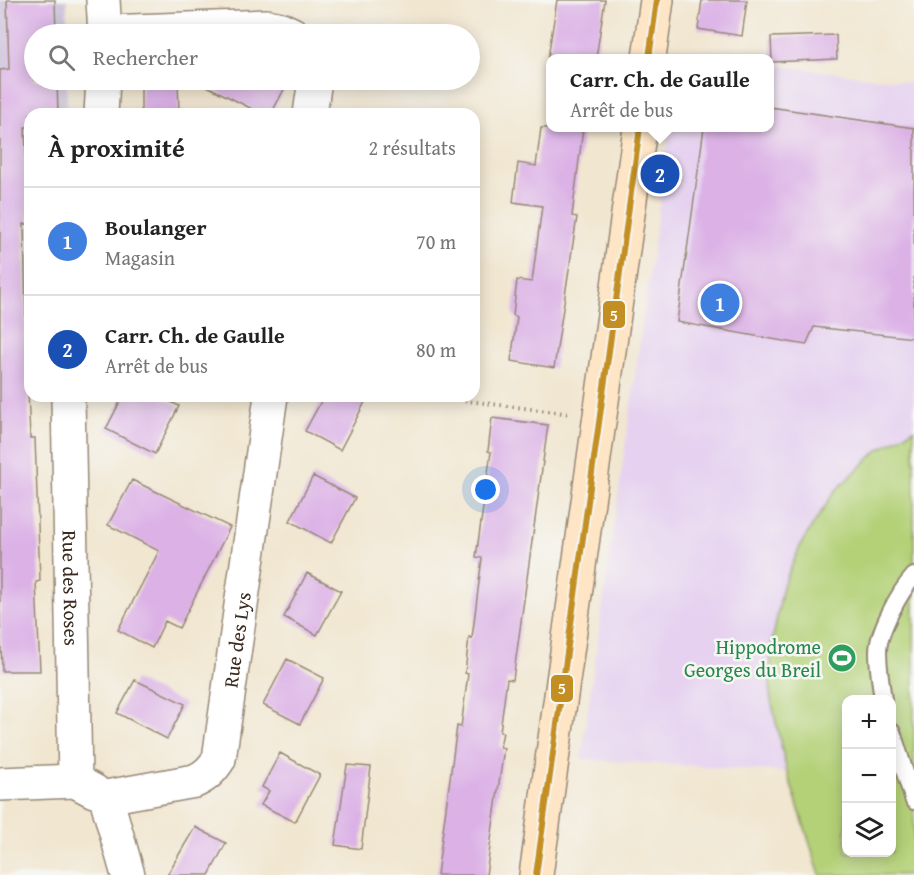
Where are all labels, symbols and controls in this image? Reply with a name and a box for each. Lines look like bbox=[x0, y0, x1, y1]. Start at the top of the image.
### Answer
search box bbox=[24, 24, 480, 90]
icon: search bbox=[45, 41, 78, 74]
text: Rechercher bbox=[93, 41, 198, 73]
popup bbox=[546, 54, 774, 132]
text: Carr. Ch. de Gaulle bbox=[570, 63, 750, 95]
text: Arrêt de bus bbox=[570, 95, 673, 124]
text: À proximité bbox=[48, 128, 185, 167]
text: 2 résultats bbox=[368, 133, 456, 162]
pin: 2 bbox=[640, 152, 680, 196]
text: Boulanger bbox=[105, 211, 207, 243]
text: 1 bbox=[62, 227, 73, 256]
text: 70 m bbox=[416, 227, 456, 256]
text: Magasin bbox=[105, 243, 175, 272]
pin: 1 bbox=[700, 280, 740, 326]
line badge: 5 bbox=[602, 300, 626, 329]
text: 5 bbox=[610, 303, 618, 327]
text: Carr. Ch. de Gaulle bbox=[105, 319, 285, 351]
text: 2 bbox=[62, 335, 73, 364]
text: 80 m bbox=[416, 335, 456, 364]
text: Arrêt de bus bbox=[105, 351, 208, 380]
your location bbox=[471, 475, 500, 504]
street label: Rue des Roses bbox=[56, 530, 87, 646]
street label: Rue des Lys bbox=[215, 590, 257, 689]
place label: Hippodrome Georges du Breil bbox=[684, 632, 821, 684]
sports icon: Hippodrome Georges du Breil bbox=[826, 642, 858, 674]
line badge: 5 bbox=[550, 674, 574, 703]
text: 5 bbox=[558, 676, 566, 700]
map controls bbox=[842, 695, 896, 857]
button: + bbox=[842, 695, 896, 749]
button: − bbox=[842, 749, 896, 803]
button: layers bbox=[842, 803, 896, 857]

